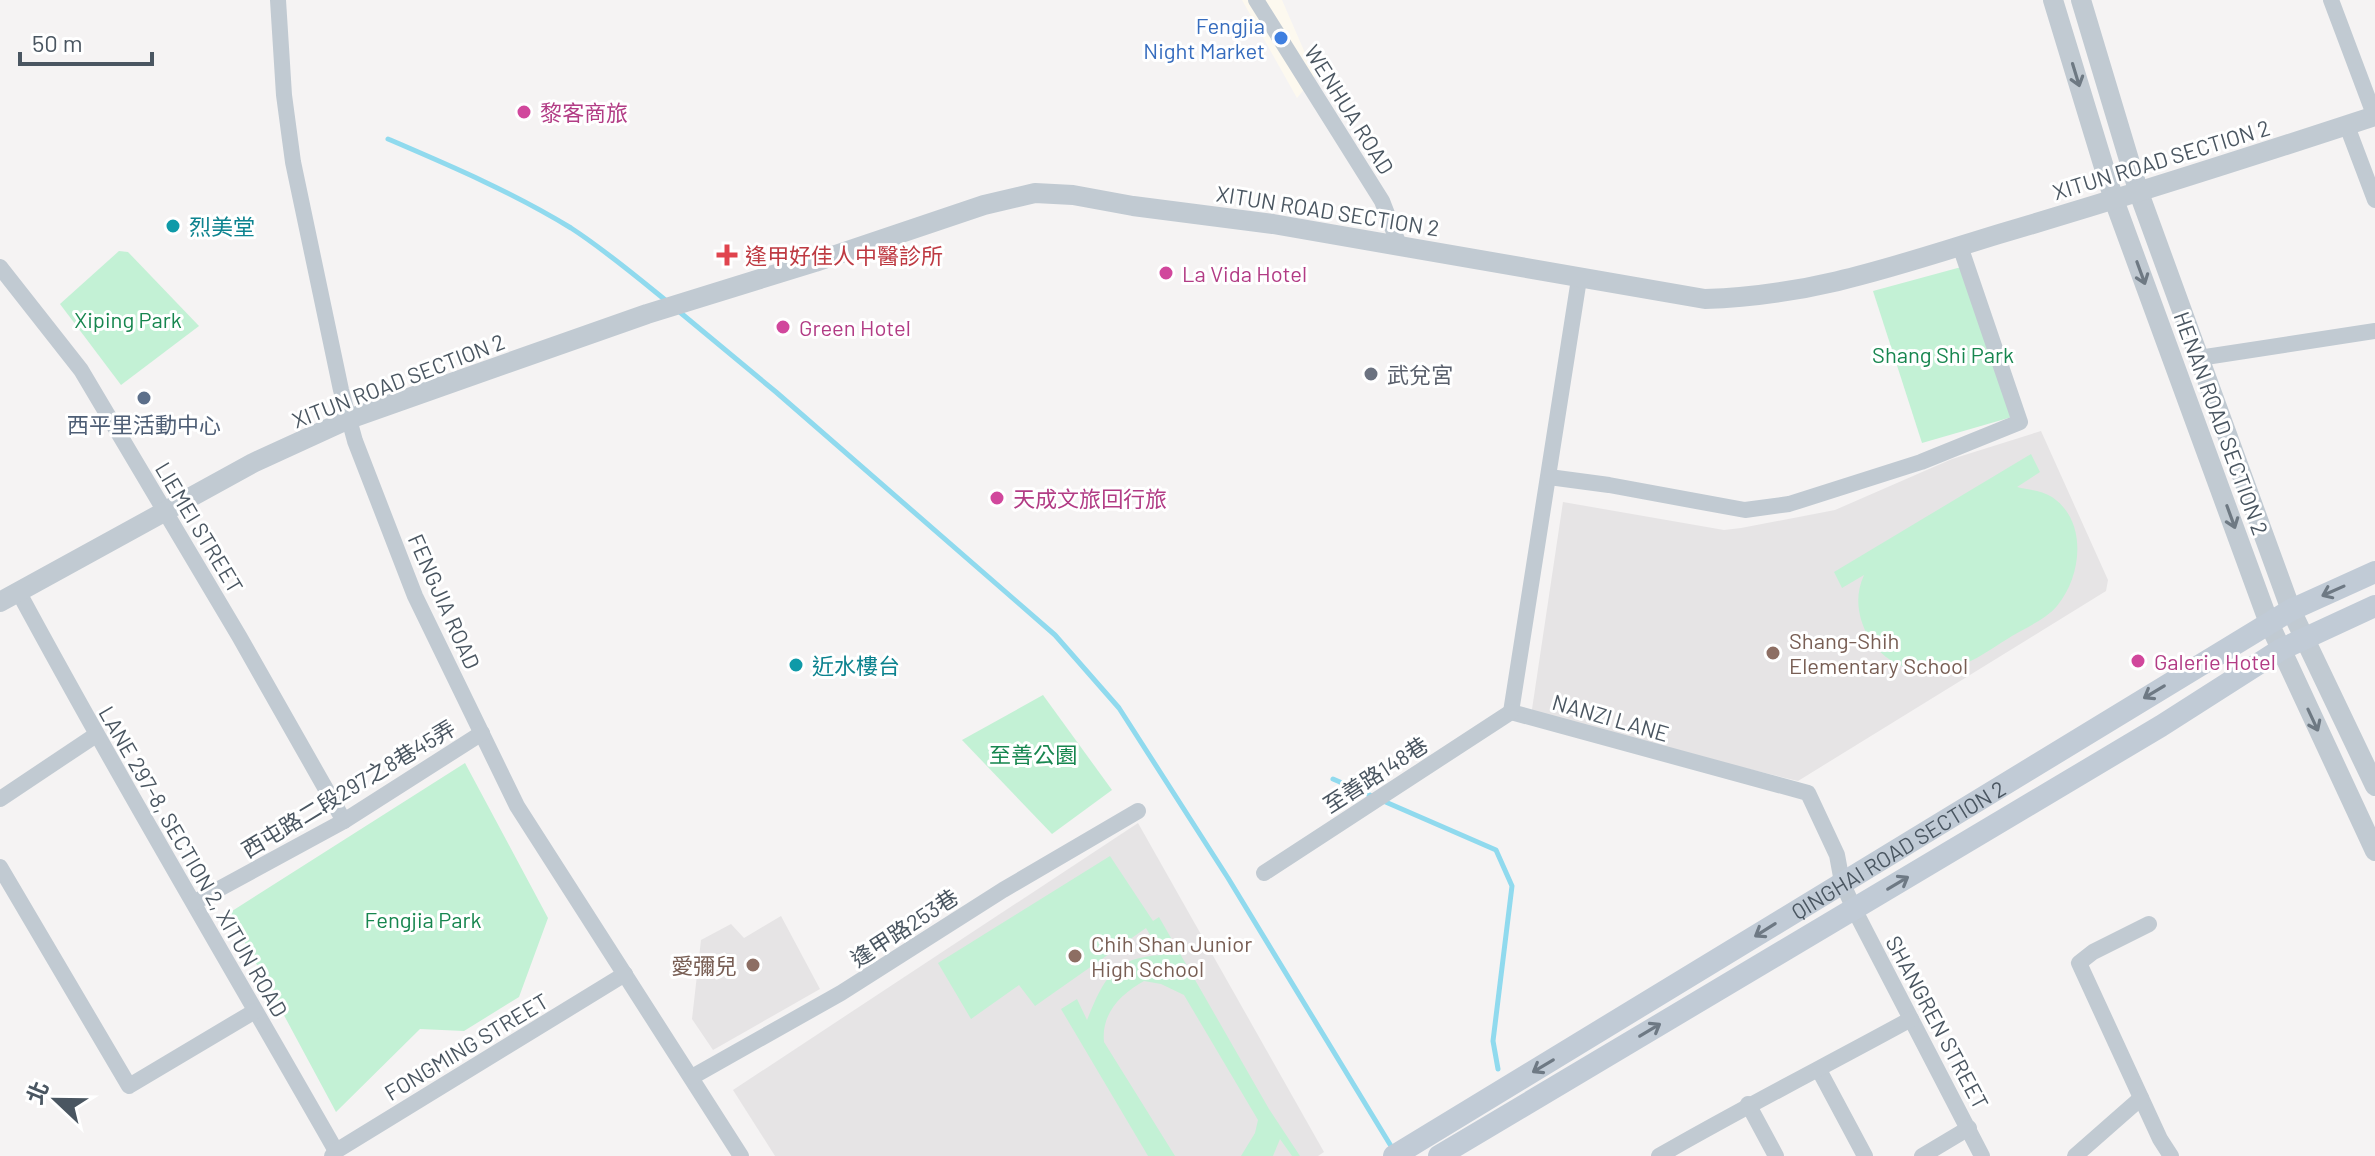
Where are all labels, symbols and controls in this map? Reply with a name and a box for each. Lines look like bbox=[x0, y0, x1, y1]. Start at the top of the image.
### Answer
place label: Fengjia Night Market bbox=[1143, 12, 1265, 63]
scale bar bbox=[20, 16, 152, 66]
text: 50 m bbox=[32, 28, 83, 57]
marker: Fengjia Night Market bbox=[1272, 29, 1290, 47]
street label: WENHUA ROAD bbox=[1300, 40, 1400, 178]
one-way arrow bbox=[2069, 61, 2084, 87]
place label: 黎客商旅 bbox=[540, 99, 628, 125]
marker: 黎客商旅 bbox=[515, 103, 533, 121]
street label: XITUN ROAD SECTION 2 bbox=[2049, 114, 2273, 204]
street label: XITUN ROAD SECTION 2 bbox=[1215, 180, 1441, 240]
place label: 烈美堂 bbox=[189, 213, 255, 239]
marker: 烈美堂 bbox=[164, 217, 182, 235]
place label: 逢甲好佳人中醫診所 bbox=[745, 242, 943, 268]
marker: 逢甲好佳人中醫診所 bbox=[716, 244, 738, 266]
place label: La Vida Hotel bbox=[1182, 260, 1307, 286]
one-way arrow bbox=[2135, 260, 2149, 285]
marker: La Vida Hotel bbox=[1157, 264, 1175, 282]
park label: Xiping Park bbox=[74, 306, 182, 332]
street label: HENAN ROAD SECTION 2 bbox=[2169, 308, 2275, 538]
place label: Green Hotel bbox=[799, 314, 911, 340]
marker: Green Hotel bbox=[774, 318, 792, 336]
street label: XITUN ROAD SECTION 2 bbox=[288, 327, 508, 433]
park label: Shang Shi Park bbox=[1872, 341, 2014, 367]
place label: 武兌宮 bbox=[1387, 361, 1453, 387]
marker: 武兌宮 bbox=[1362, 365, 1380, 383]
marker: 西平里活動中心 bbox=[135, 389, 153, 407]
place label: 西平里活動中心 bbox=[67, 411, 221, 437]
street label: LIEMEI STREET bbox=[151, 457, 249, 597]
place label: 天成文旅回行旅 bbox=[1013, 485, 1167, 511]
marker: 天成文旅回行旅 bbox=[988, 489, 1006, 507]
one-way arrow bbox=[2225, 504, 2239, 529]
street label: FENGJIA ROAD bbox=[404, 530, 486, 672]
one-way arrow bbox=[2321, 584, 2345, 599]
place label: Shang-Shih Elementary School bbox=[1789, 627, 1968, 678]
marker: Shang-Shih Elementary School bbox=[1764, 644, 1782, 662]
place label: Galerie Hotel bbox=[2154, 648, 2276, 674]
place label: 近水樓台 bbox=[812, 652, 900, 678]
marker: Galerie Hotel bbox=[2129, 652, 2147, 670]
marker: 近水樓台 bbox=[787, 656, 805, 674]
one-way arrow bbox=[2143, 685, 2166, 701]
street label: NANZI LANE bbox=[1550, 688, 1672, 746]
street label: LANE 297-8, SECTION 2, XITUN ROAD bbox=[94, 701, 294, 1021]
one-way arrow bbox=[2306, 708, 2321, 732]
street label: 西屯路二段297之8巷45弄 bbox=[236, 714, 460, 862]
street label: 至善路148巷 bbox=[1318, 731, 1432, 817]
park label: 至善公園 bbox=[989, 741, 1077, 767]
street label: QINGHAI ROAD SECTION 2 bbox=[1786, 774, 2010, 924]
one-way arrow bbox=[1886, 875, 1909, 891]
street label: 逢甲路253巷 bbox=[846, 883, 962, 971]
park label: Fengjia Park bbox=[365, 906, 481, 932]
one-way arrow bbox=[1754, 922, 1777, 938]
place label: Chih Shan Junior High School bbox=[1091, 930, 1252, 981]
street label: SHANGREN STREET bbox=[1881, 931, 1995, 1113]
marker: Chih Shan Junior High School bbox=[1066, 947, 1084, 965]
place label: 愛彌兒 bbox=[671, 952, 737, 978]
marker: 愛彌兒 bbox=[744, 956, 762, 974]
street label: FONGMING STREET bbox=[380, 987, 552, 1105]
one-way arrow bbox=[1638, 1022, 1661, 1038]
one-way arrow bbox=[1532, 1058, 1555, 1074]
north arrow bbox=[16, 1060, 96, 1140]
text: 北 bbox=[20, 1077, 53, 1107]

